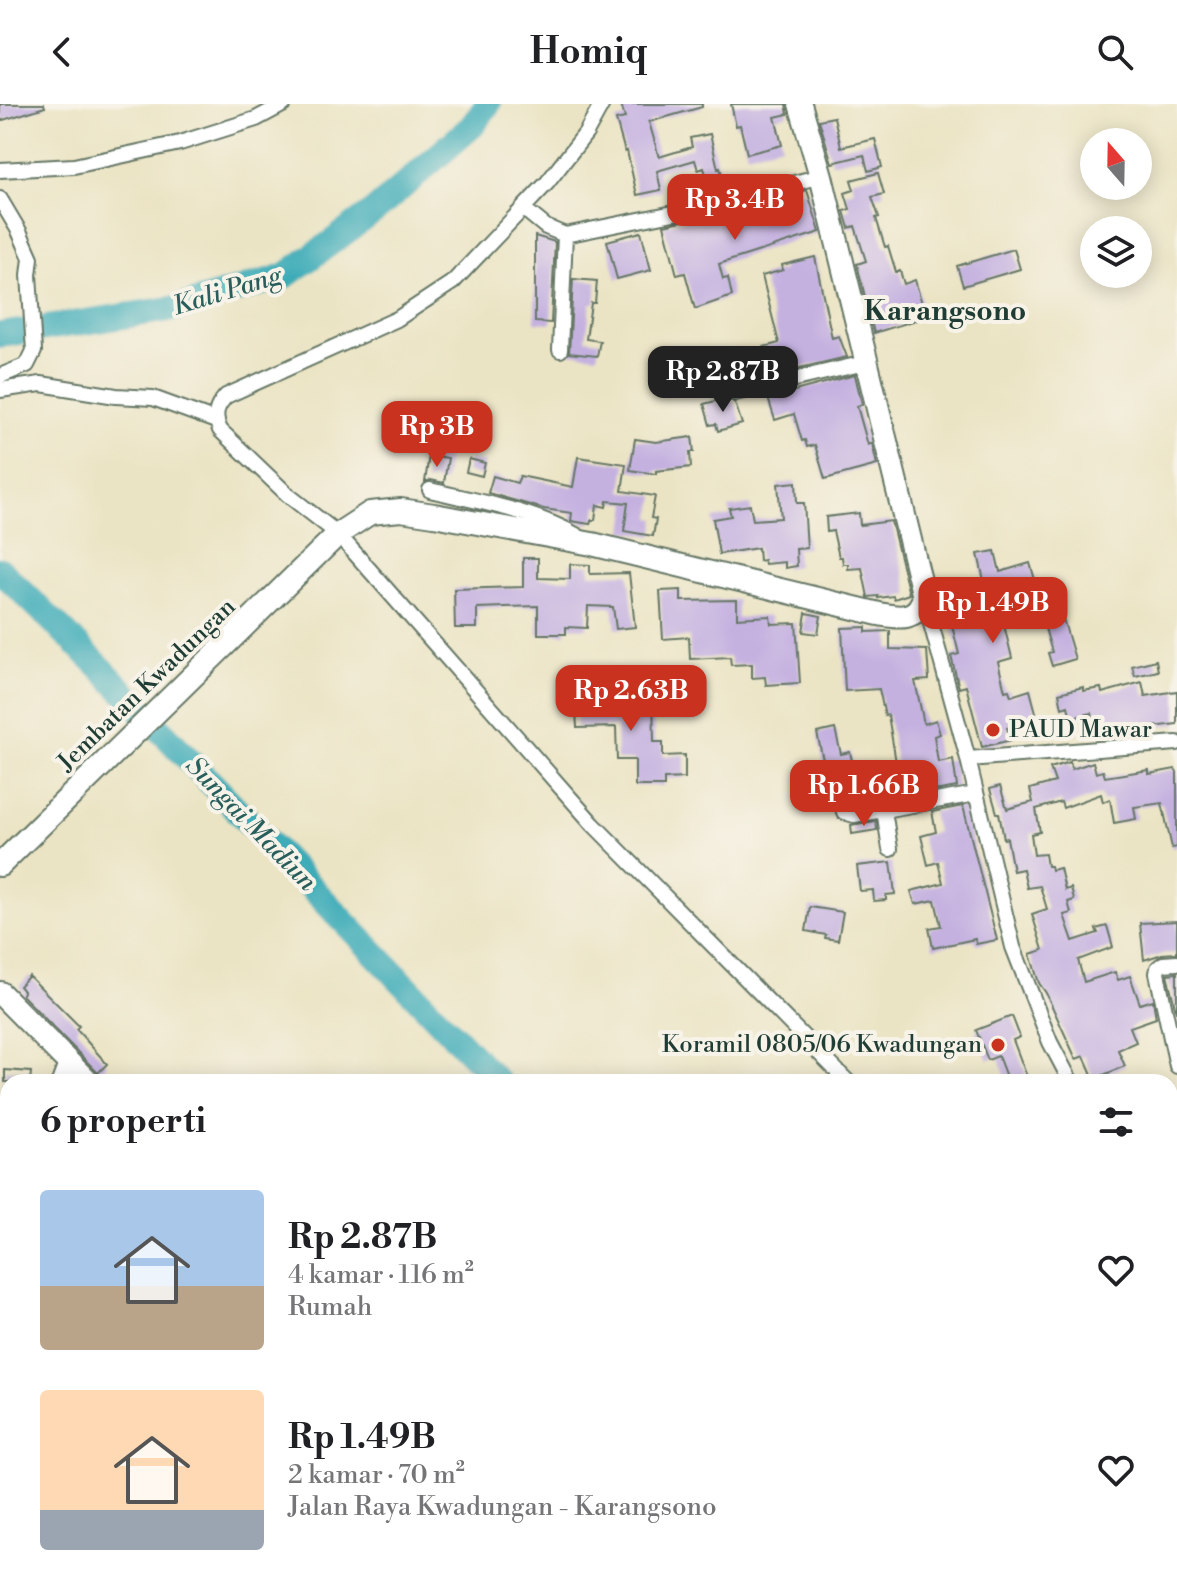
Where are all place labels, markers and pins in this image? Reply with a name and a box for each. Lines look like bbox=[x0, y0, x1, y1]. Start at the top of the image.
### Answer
pin: Rp 3.4B bbox=[661, 174, 809, 242]
pin: Rp 2.87B bbox=[640, 346, 806, 414]
pin: Rp 3B bbox=[381, 401, 493, 469]
pin: Rp 1.49B bbox=[910, 577, 1076, 645]
pin: Rp 2.63B bbox=[548, 665, 714, 733]
place label: PAUD Mawar bbox=[1009, 715, 1152, 745]
marker: PAUD Mawar bbox=[984, 721, 1002, 739]
pin: Rp 1.66B bbox=[781, 760, 947, 828]
place label: Koramil 0805/06 Kwadungan bbox=[662, 1030, 982, 1060]
marker: Koramil 0805/06 Kwadungan bbox=[989, 1036, 1007, 1054]

